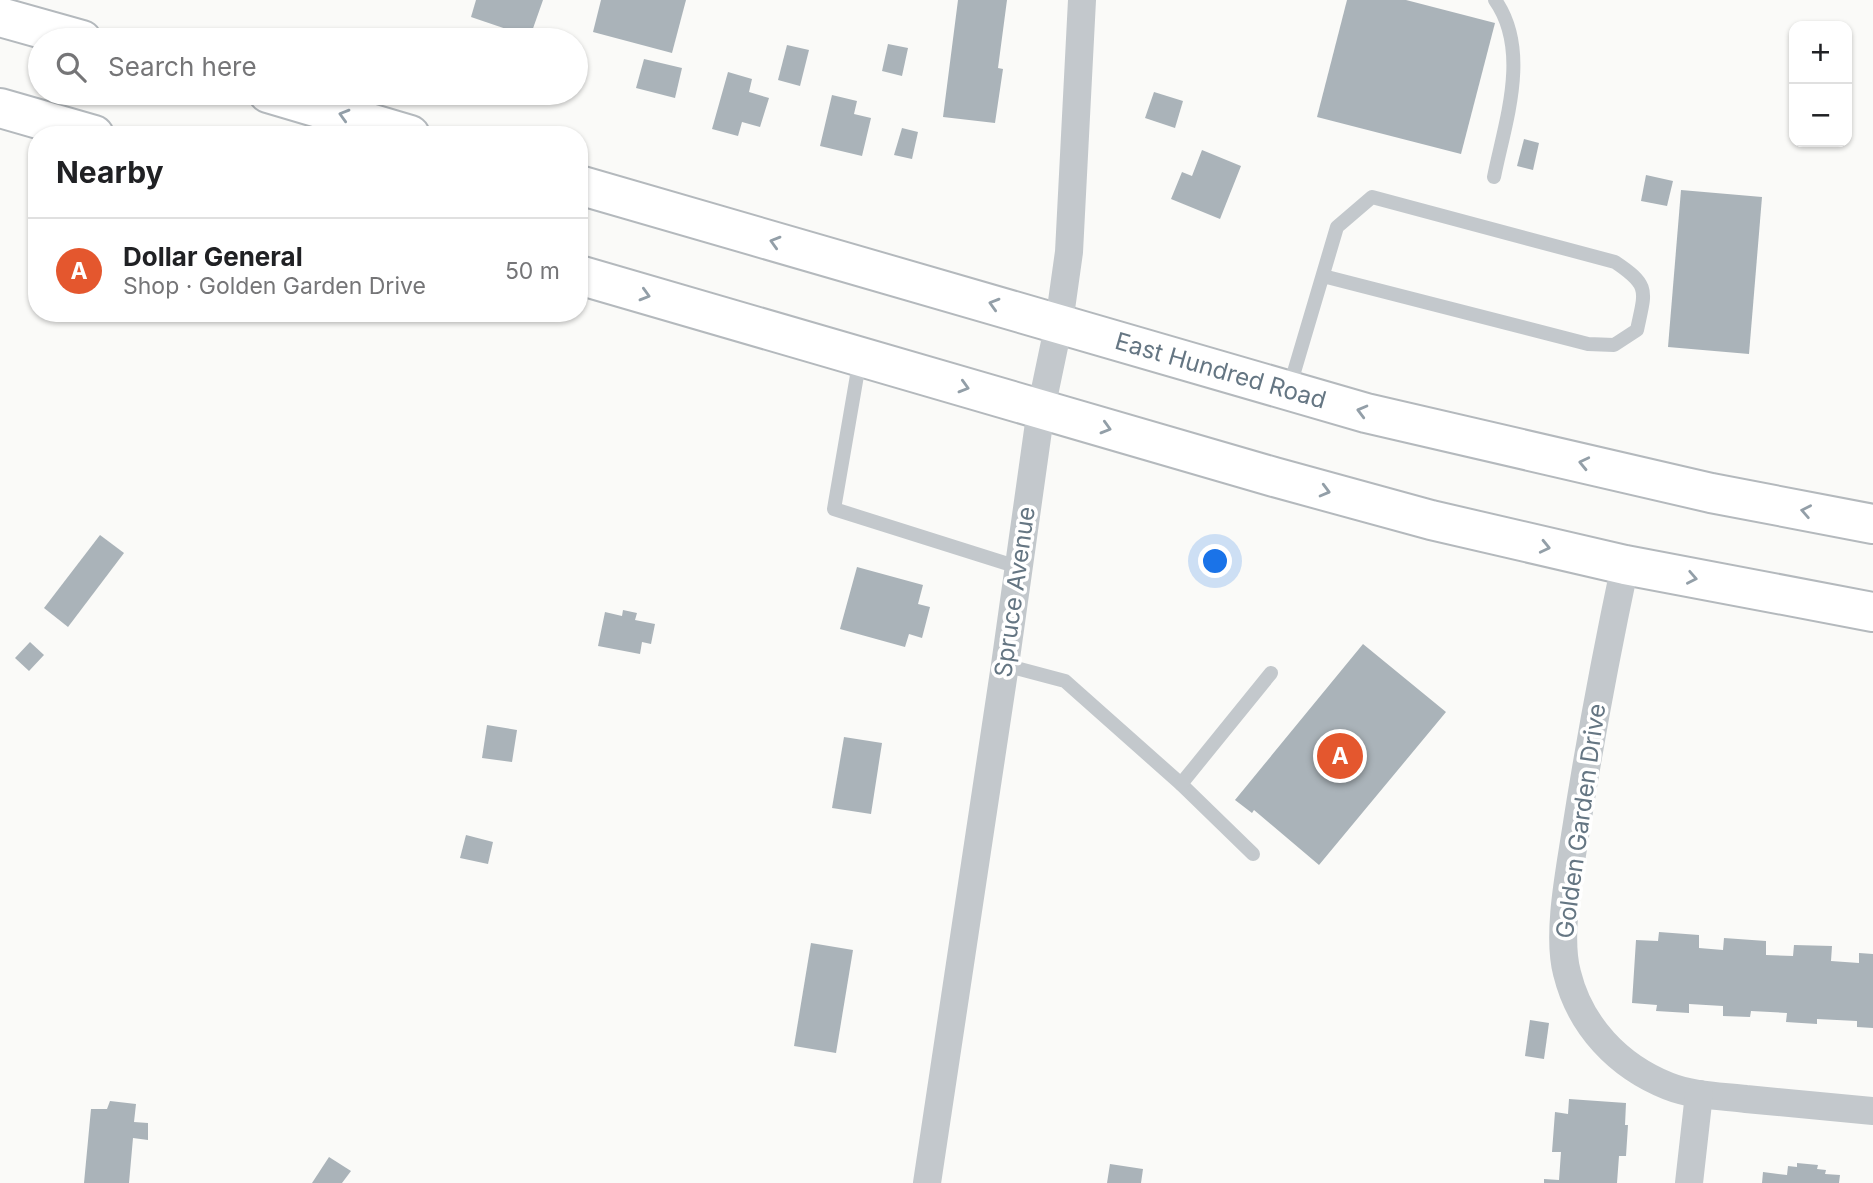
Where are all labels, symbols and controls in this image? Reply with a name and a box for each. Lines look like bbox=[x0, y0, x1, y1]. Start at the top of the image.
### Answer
map controls bbox=[1789, 21, 1852, 147]
button: + bbox=[1789, 21, 1852, 84]
search box bbox=[28, 28, 588, 105]
icon: search bbox=[52, 48, 90, 86]
text: Search here bbox=[108, 51, 257, 82]
button: − bbox=[1789, 84, 1852, 147]
one-way arrow bbox=[339, 109, 351, 124]
text: Nearby bbox=[56, 154, 164, 190]
one-way arrow bbox=[769, 235, 781, 250]
text: Dollar General bbox=[123, 241, 303, 272]
text: A bbox=[70, 257, 88, 285]
text: 50 m bbox=[505, 257, 560, 285]
text: Shop · Golden Garden Drive bbox=[123, 272, 426, 300]
one-way arrow bbox=[639, 286, 651, 301]
one-way arrow bbox=[988, 298, 1000, 313]
street label: East Hundred Road bbox=[1112, 326, 1330, 415]
one-way arrow bbox=[958, 379, 970, 394]
one-way arrow bbox=[1356, 405, 1368, 420]
one-way arrow bbox=[1100, 420, 1112, 435]
one-way arrow bbox=[1578, 457, 1590, 472]
one-way arrow bbox=[1319, 483, 1331, 497]
one-way arrow bbox=[1800, 504, 1812, 519]
street label: Spruce Avenue bbox=[988, 505, 1041, 679]
one-way arrow bbox=[1539, 538, 1551, 553]
your location bbox=[1198, 544, 1232, 578]
one-way arrow bbox=[1686, 570, 1698, 585]
street label: Golden Garden Drive bbox=[1550, 702, 1611, 940]
pin: A bbox=[1317, 730, 1363, 782]

